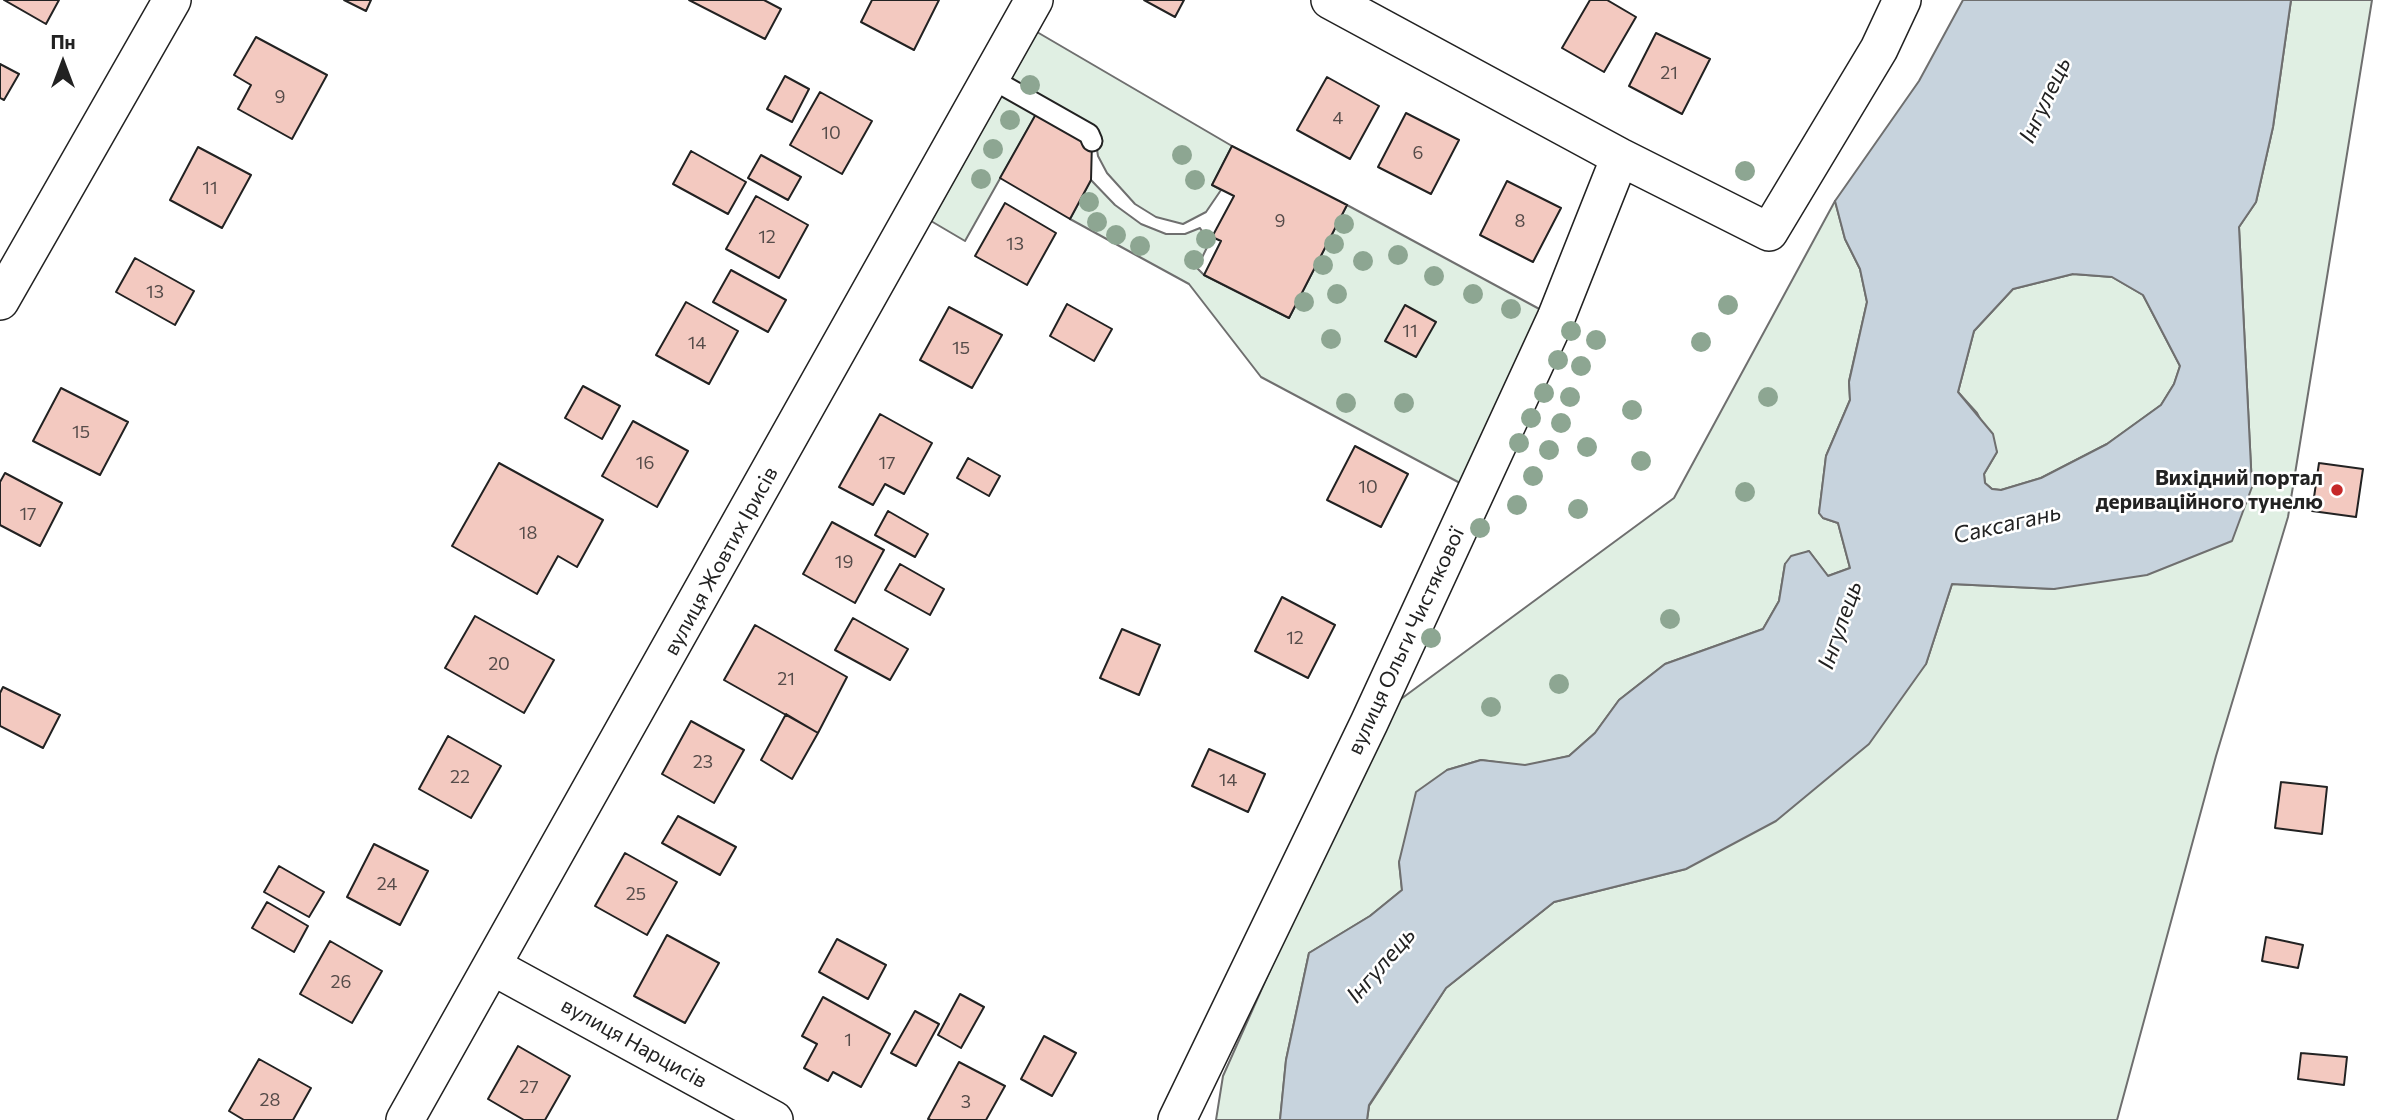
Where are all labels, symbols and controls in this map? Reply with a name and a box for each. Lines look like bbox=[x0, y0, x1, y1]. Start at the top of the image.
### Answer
north arrow bbox=[28, 28, 98, 98]
text: Пн bbox=[50, 30, 76, 53]
water label: Інгулець bbox=[2013, 53, 2077, 147]
house number: 21 bbox=[1660, 62, 1678, 84]
house number: 9 bbox=[275, 86, 285, 108]
house number: 4 bbox=[1333, 107, 1343, 129]
house number: 10 bbox=[821, 122, 841, 144]
house number: 6 bbox=[1413, 142, 1423, 164]
house number: 11 bbox=[202, 177, 218, 199]
house number: 9 bbox=[1275, 210, 1285, 232]
house number: 8 bbox=[1515, 210, 1525, 232]
house number: 12 bbox=[758, 226, 776, 248]
house number: 13 bbox=[1006, 233, 1024, 255]
house number: 13 bbox=[146, 281, 164, 303]
house number: 11 bbox=[1402, 320, 1418, 342]
house number: 14 bbox=[688, 332, 706, 354]
house number: 15 bbox=[952, 337, 970, 359]
house number: 15 bbox=[72, 421, 90, 443]
house number: 16 bbox=[636, 452, 654, 474]
house number: 17 bbox=[878, 452, 896, 474]
street label: вулиця Жовтих Ірисів bbox=[659, 462, 783, 660]
place label: Вихідний портал дериваційного тунелю bbox=[2096, 465, 2323, 515]
house number: 10 bbox=[1358, 476, 1378, 498]
marker: Вихідний портал дериваційного тунелю bbox=[2329, 482, 2345, 498]
water label: Саксагань bbox=[1950, 498, 2064, 550]
house number: 17 bbox=[19, 503, 37, 525]
house number: 18 bbox=[519, 522, 537, 544]
street label: вулиця Ольги Чистякової bbox=[1342, 523, 1470, 759]
house number: 19 bbox=[835, 551, 853, 573]
water label: Інгулець bbox=[1812, 577, 1868, 673]
house number: 12 bbox=[1286, 627, 1304, 649]
house number: 20 bbox=[488, 653, 510, 675]
house number: 21 bbox=[777, 668, 795, 690]
house number: 23 bbox=[693, 751, 713, 773]
house number: 22 bbox=[450, 766, 470, 788]
house number: 14 bbox=[1219, 769, 1237, 791]
house number: 24 bbox=[377, 873, 397, 895]
house number: 25 bbox=[626, 883, 646, 905]
water label: Інгулець bbox=[1341, 921, 1421, 1009]
house number: 26 bbox=[331, 971, 351, 993]
street label: вулиця Нарцисів bbox=[557, 993, 711, 1093]
house number: 1 bbox=[844, 1029, 852, 1051]
house number: 27 bbox=[519, 1076, 539, 1098]
house number: 28 bbox=[260, 1089, 280, 1111]
house number: 3 bbox=[961, 1091, 971, 1113]

